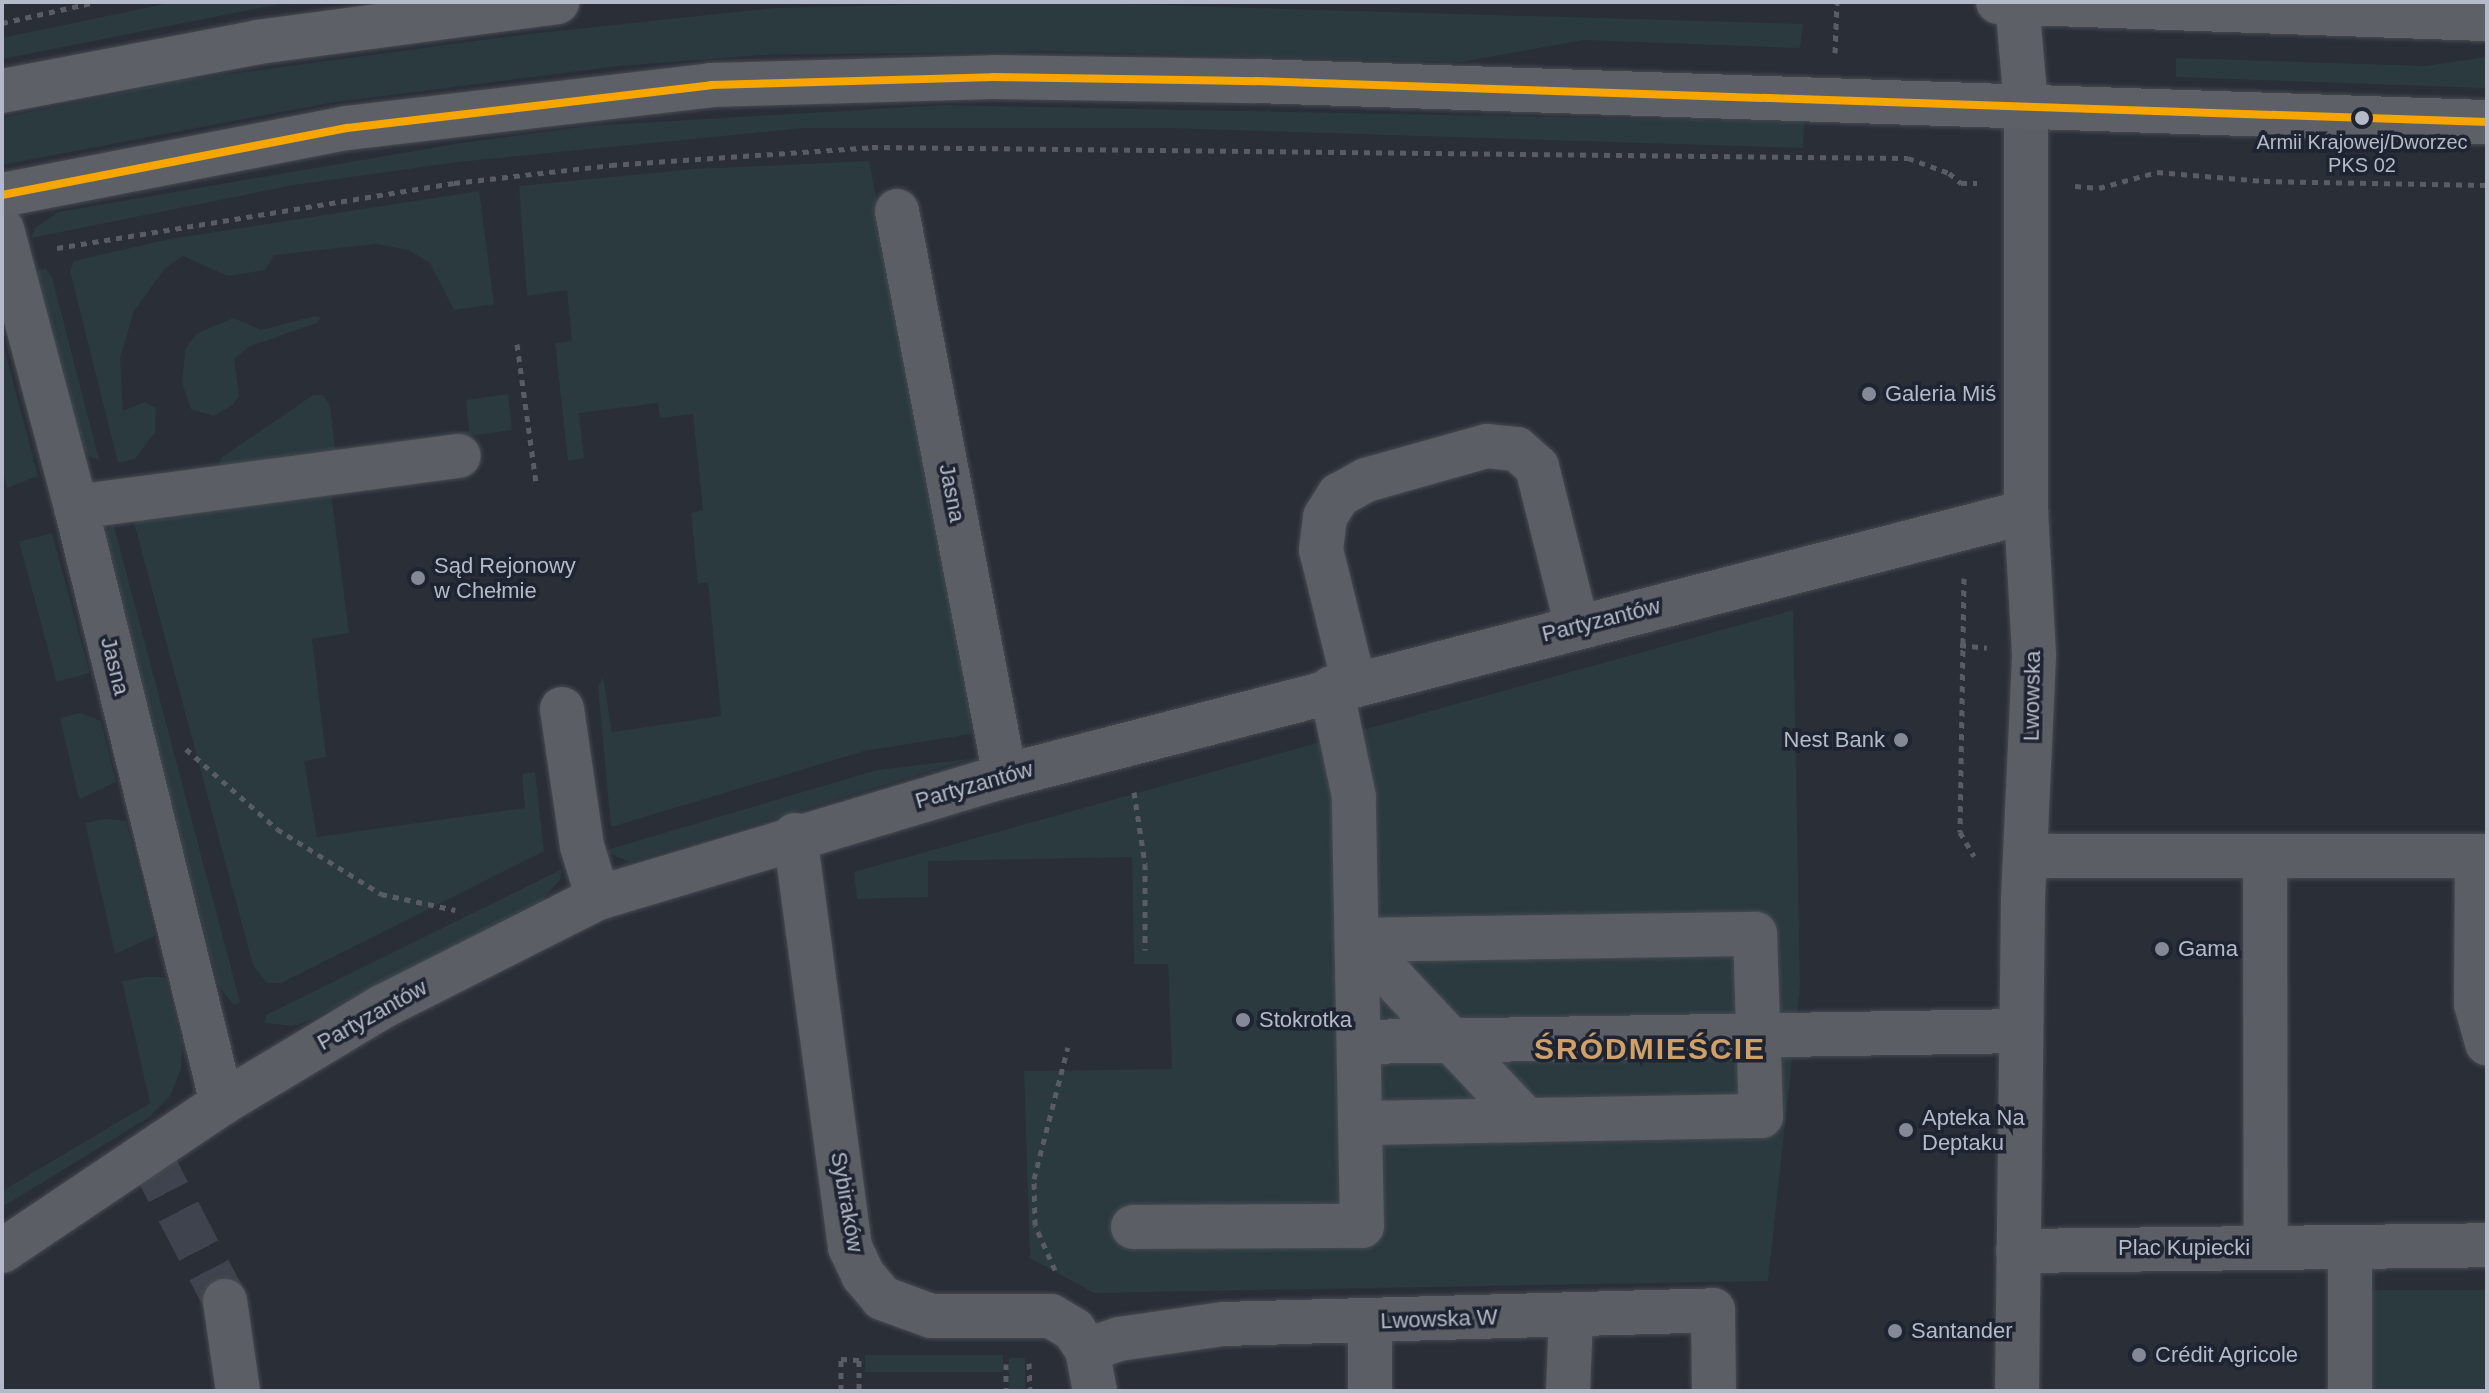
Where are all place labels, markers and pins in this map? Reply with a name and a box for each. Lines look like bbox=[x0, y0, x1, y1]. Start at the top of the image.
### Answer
marker: Armii Krajowej/Dworzec PKS 02 bbox=[2354, 110, 2370, 126]
place label: Armii Krajowej/Dworzec PKS 02 bbox=[2256, 130, 2468, 177]
place label: Galeria Miś bbox=[1885, 381, 1996, 407]
marker: Galeria Miś bbox=[1860, 385, 1878, 403]
place label: Sąd Rejonowy w Chełmie bbox=[434, 552, 576, 604]
marker: Sąd Rejonowy w Chełmie bbox=[409, 569, 427, 587]
place label: Nest Bank bbox=[1784, 727, 1885, 753]
marker: Nest Bank bbox=[1892, 731, 1910, 749]
place label: Gama bbox=[2178, 936, 2238, 962]
marker: Gama bbox=[2153, 940, 2171, 958]
place label: Stokrotka bbox=[1259, 1007, 1352, 1033]
marker: Stokrotka bbox=[1234, 1011, 1252, 1029]
place label: Apteka Na Deptaku bbox=[1922, 1104, 2025, 1156]
marker: Apteka Na Deptaku bbox=[1897, 1121, 1915, 1139]
place label: Santander bbox=[1911, 1318, 2013, 1344]
marker: Santander bbox=[1886, 1322, 1904, 1340]
place label: Crédit Agricole bbox=[2155, 1342, 2299, 1368]
marker: Crédit Agricole bbox=[2130, 1346, 2148, 1364]

